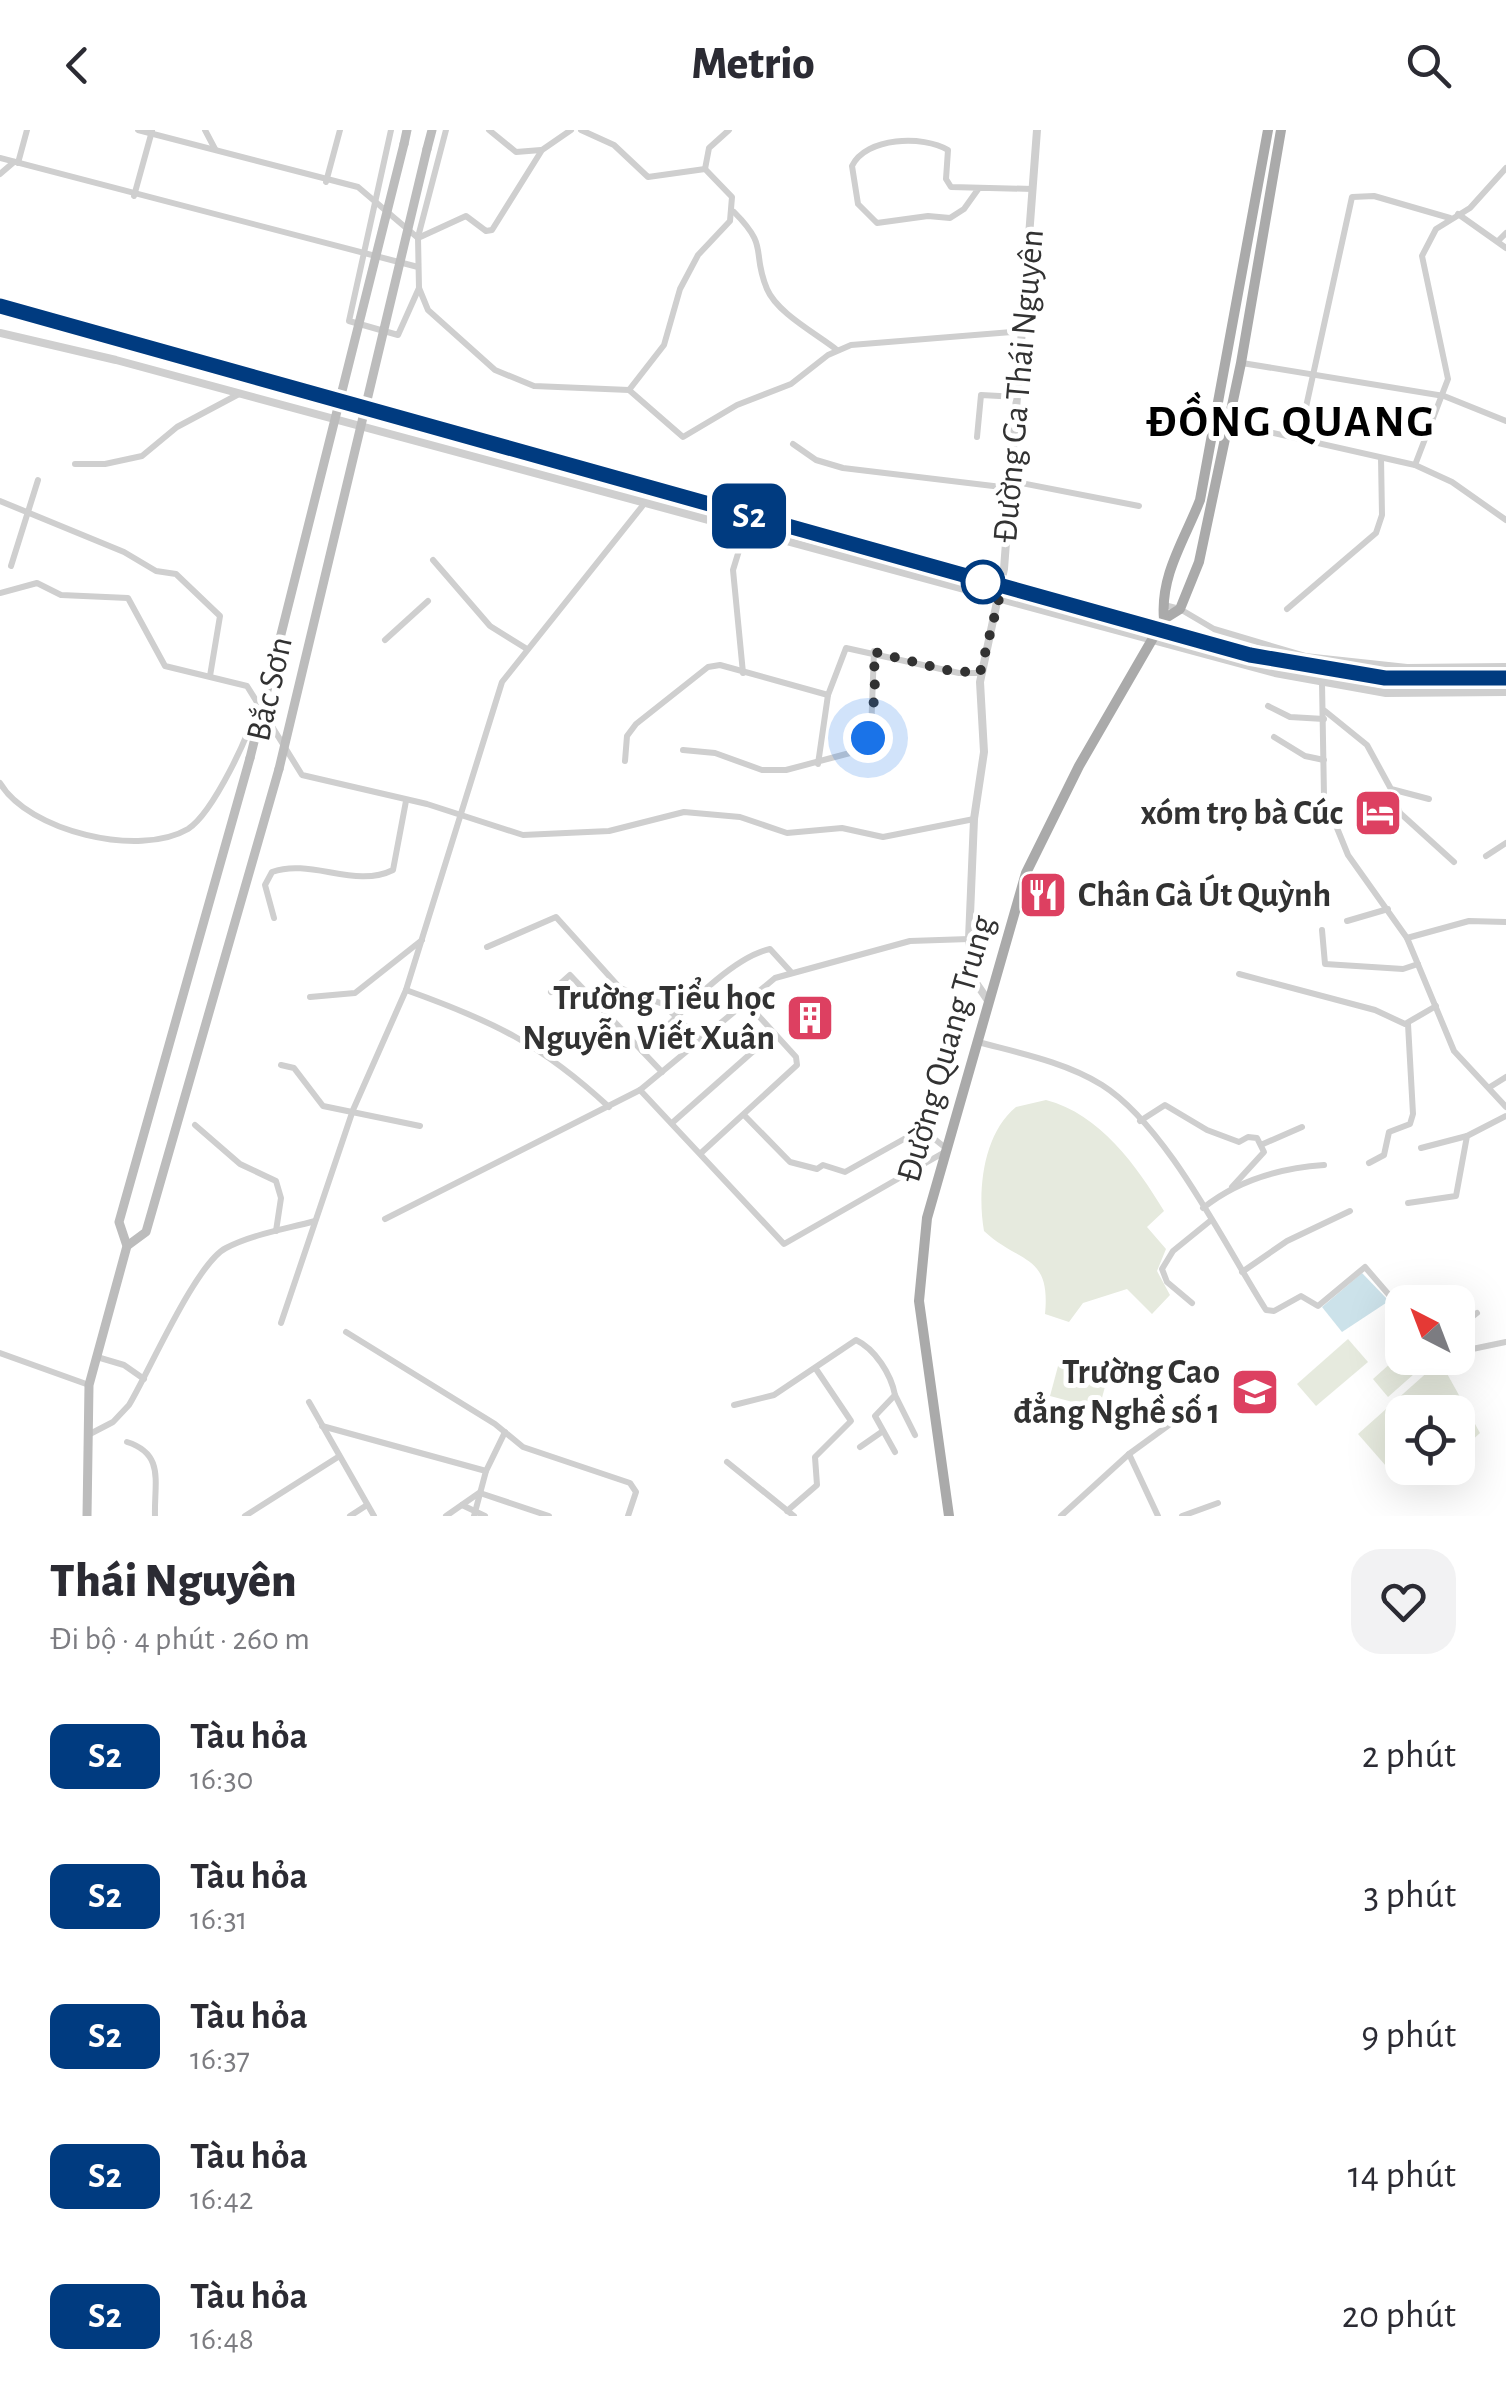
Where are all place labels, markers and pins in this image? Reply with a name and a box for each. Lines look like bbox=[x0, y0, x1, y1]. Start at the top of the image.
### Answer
unlabelled marker bbox=[962, 561, 1004, 603]
hotel icon: xóm trọ bà Cúc bbox=[1352, 787, 1404, 839]
place label: xóm trọ bà Cúc bbox=[1140, 796, 1344, 831]
restaurant icon: Chân Gà Út Quỳnh bbox=[1017, 869, 1069, 921]
place label: Chân Gà Út Quỳnh bbox=[1078, 874, 1331, 913]
place label: Trường Tiểu học Nguyễn Viết Xuân bbox=[522, 977, 776, 1056]
building icon: Trường Tiểu học Nguyễn Viết Xuân bbox=[784, 992, 836, 1044]
place label: Trường Cao đẳng Nghề số 1 bbox=[1013, 1355, 1220, 1430]
school or university icon: Trường Cao đẳng Nghề số 1 bbox=[1229, 1366, 1281, 1418]

